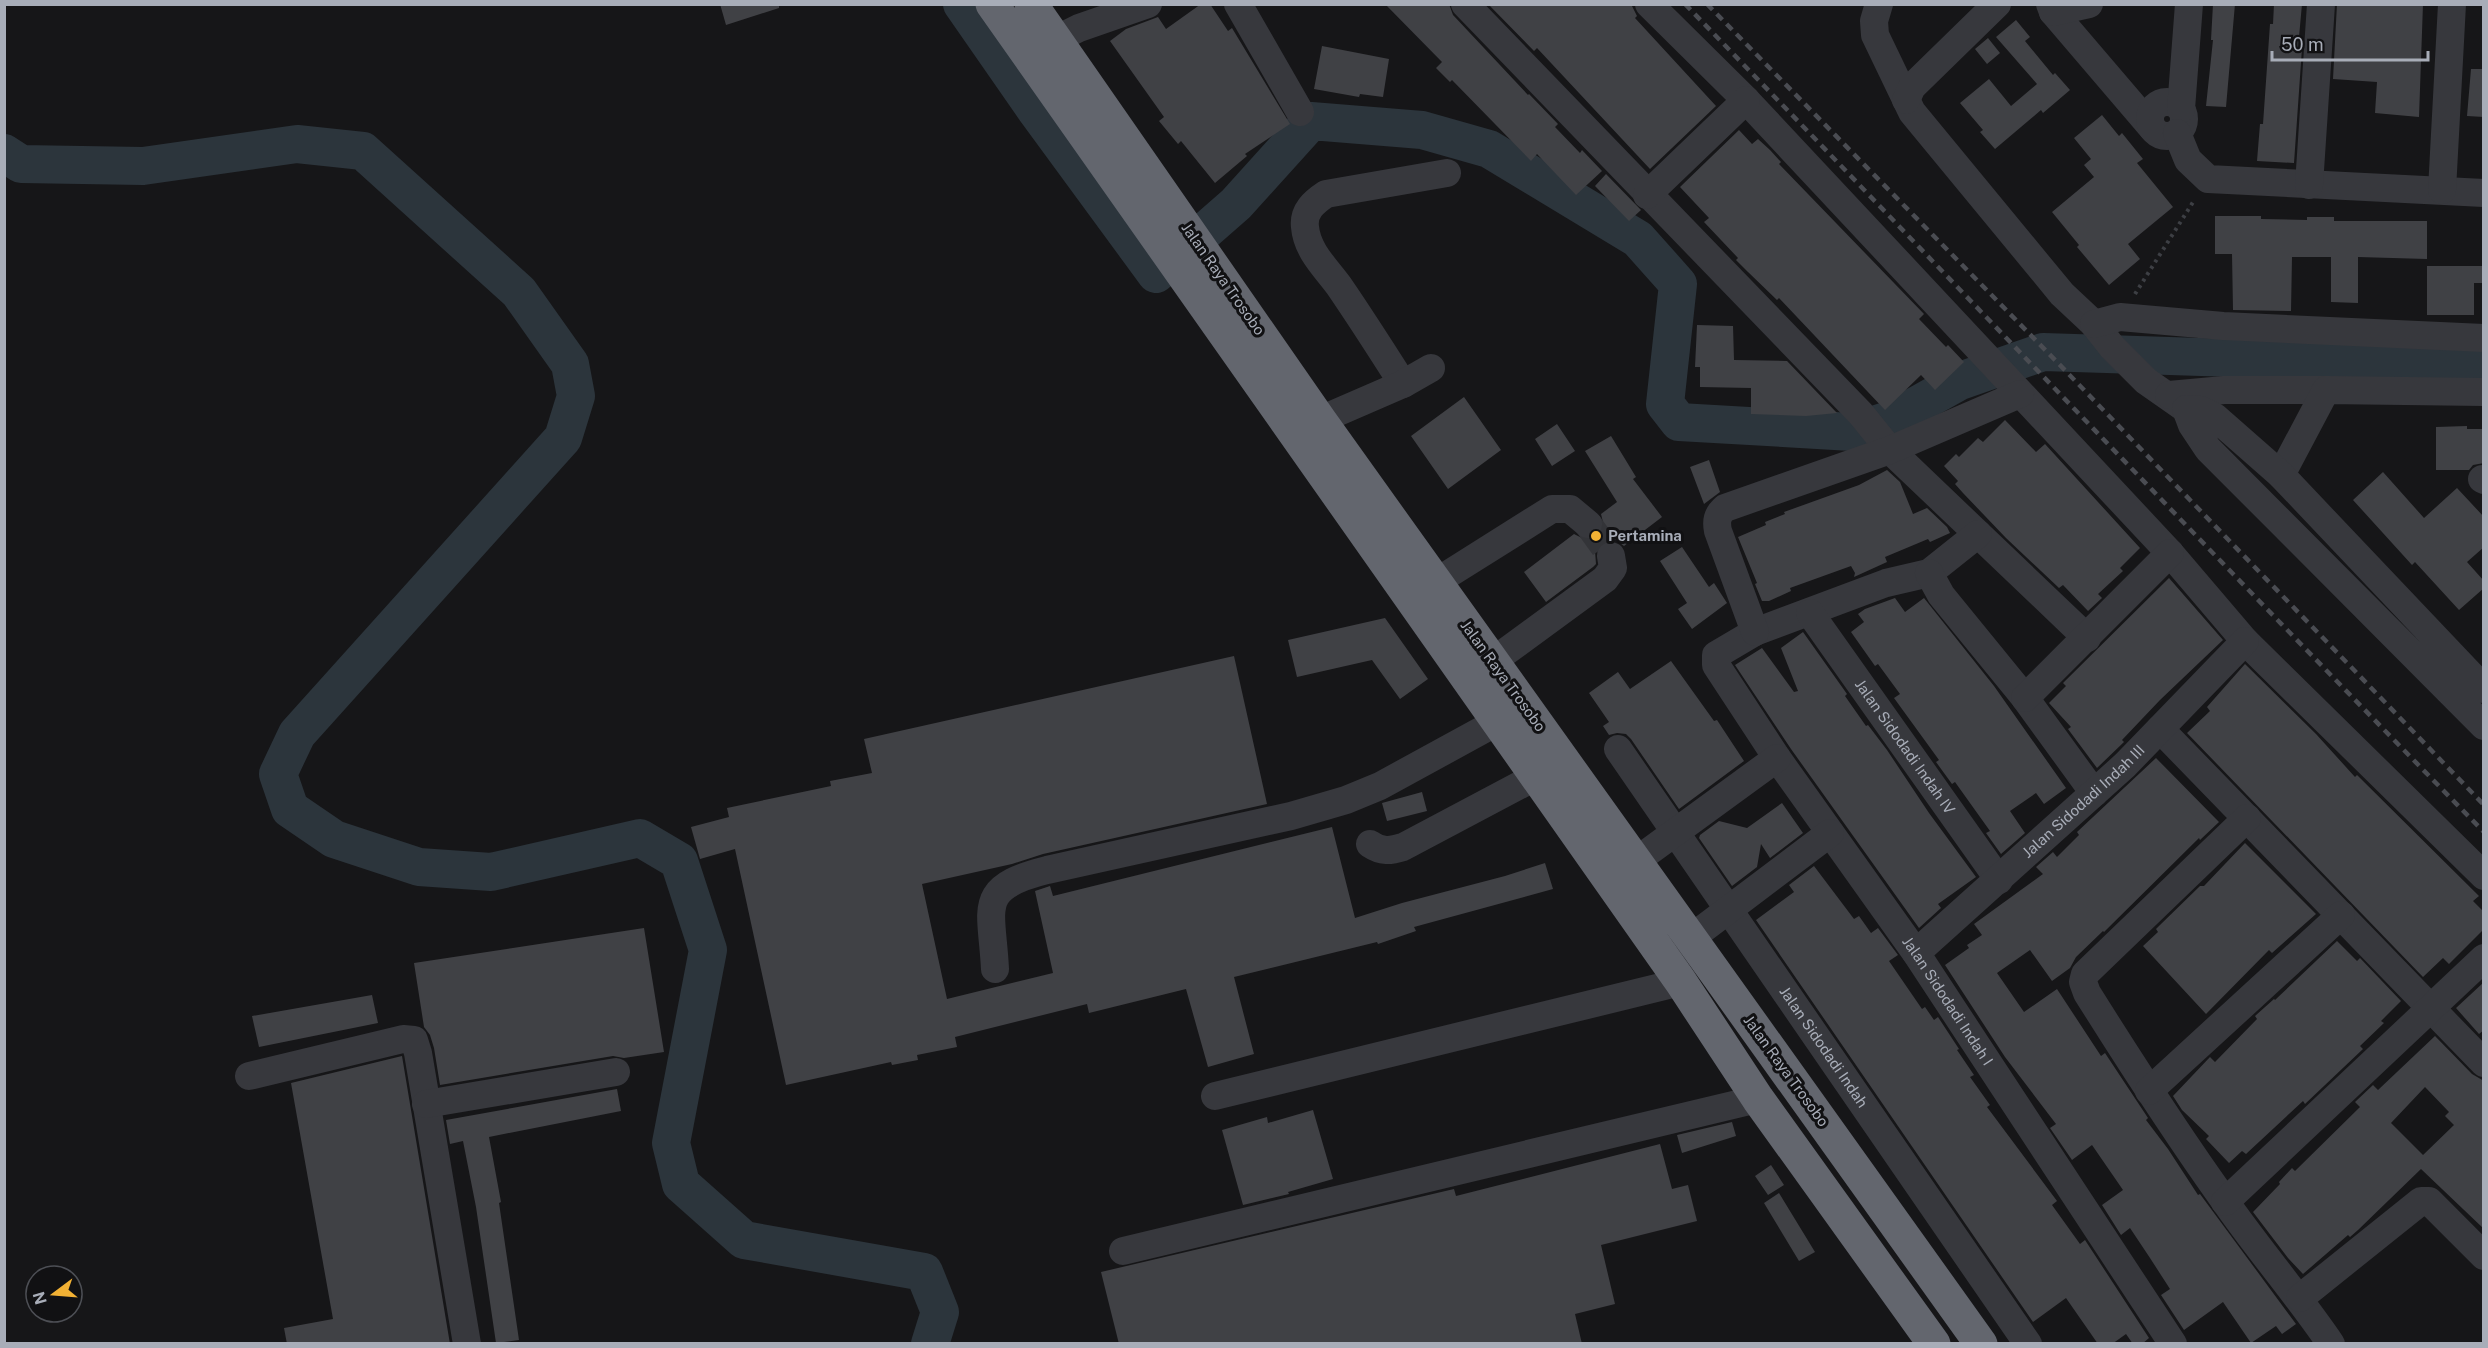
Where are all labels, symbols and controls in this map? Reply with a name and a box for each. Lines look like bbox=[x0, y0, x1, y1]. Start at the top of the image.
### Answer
scale bar bbox=[2272, 24, 2428, 62]
text: 50 m bbox=[2281, 34, 2324, 55]
street label: Jalan Raya Trosobo bbox=[1178, 219, 1269, 338]
place label: Pertamina bbox=[1608, 527, 1682, 544]
marker: Pertamina bbox=[1589, 529, 1603, 543]
street label: Jalan Raya Trosobo bbox=[1457, 617, 1549, 735]
street label: Jalan Sidodadi Indah IV bbox=[1852, 676, 1959, 817]
street label: Jalan Sidodadi Indah III bbox=[2019, 741, 2148, 861]
street label: Jalan Sidodadi Indah I bbox=[1899, 933, 1996, 1068]
street label: Jalan Sidodadi Indah bbox=[1776, 983, 1871, 1110]
street label: Jalan Raya Trosobo bbox=[1740, 1012, 1832, 1130]
north arrow bbox=[24, 1264, 84, 1324]
text: N bbox=[29, 1289, 51, 1307]

